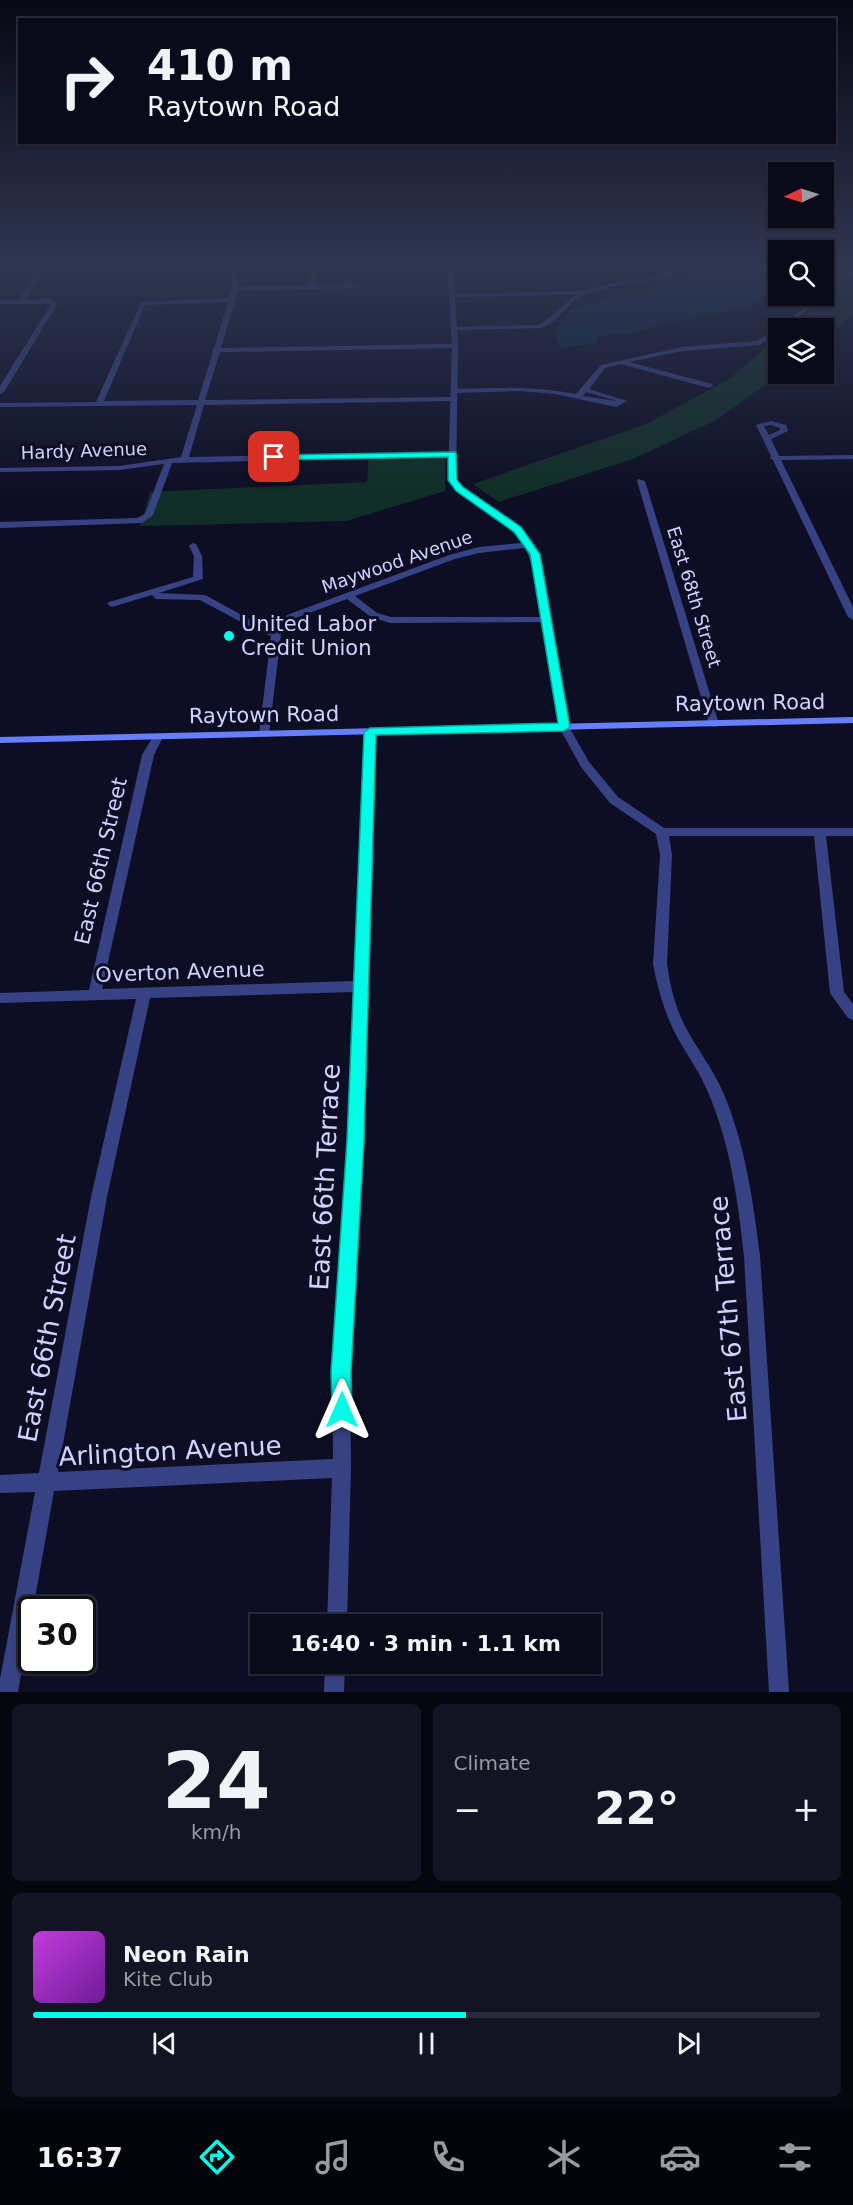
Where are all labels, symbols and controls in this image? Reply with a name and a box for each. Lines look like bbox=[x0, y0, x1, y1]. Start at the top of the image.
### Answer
text: 410 m bbox=[147, 41, 293, 90]
icon: right bbox=[48, 42, 126, 120]
text: Raytown Road bbox=[147, 91, 340, 122]
north arrow bbox=[768, 162, 834, 228]
map controls bbox=[768, 162, 834, 384]
button: search bbox=[768, 240, 834, 306]
button: layers bbox=[768, 318, 834, 384]
pin bbox=[248, 431, 299, 482]
street label: Hardy Avenue bbox=[20, 438, 147, 463]
icon: arrive bbox=[257, 440, 290, 473]
street label: East 68th Street bbox=[663, 524, 726, 670]
street label: Maywood Avenue bbox=[319, 526, 475, 597]
place label: United Labor Credit Union bbox=[241, 612, 376, 660]
marker: United Labor Credit Union bbox=[222, 629, 236, 643]
street label: Raytown Road bbox=[675, 690, 825, 716]
street label: Raytown Road bbox=[189, 702, 339, 728]
street label: East 66th Street bbox=[70, 775, 132, 947]
street label: Overton Avenue bbox=[95, 957, 265, 987]
street label: East 66th Terrace bbox=[304, 1063, 346, 1291]
street label: East 67th Terrace bbox=[703, 1195, 753, 1423]
street label: East 66th Street bbox=[12, 1231, 82, 1445]
position arrow bbox=[310, 1378, 374, 1442]
street label: Arlington Avenue bbox=[58, 1430, 282, 1472]
speed limit sign: 30 bbox=[18, 1596, 96, 1674]
text: 16:40 · 3 min · 1.1 km bbox=[290, 1631, 561, 1656]
text: 24 bbox=[162, 1736, 271, 1826]
text: Climate bbox=[454, 1751, 530, 1775]
text: 22° bbox=[594, 1782, 679, 1835]
text: − bbox=[454, 1790, 481, 1829]
text: + bbox=[792, 1790, 820, 1829]
text: km/h bbox=[191, 1820, 241, 1844]
text: Neon Rain bbox=[123, 1942, 250, 1967]
text: Kite Club bbox=[123, 1967, 213, 1991]
icon: previous bbox=[148, 2027, 181, 2060]
icon: pause bbox=[410, 2027, 443, 2060]
icon: next bbox=[672, 2027, 705, 2060]
icon: directions bbox=[196, 2136, 238, 2178]
icon: music bbox=[312, 2136, 354, 2178]
icon: phone bbox=[427, 2136, 469, 2178]
icon: climate bbox=[543, 2136, 585, 2178]
icon: car bbox=[659, 2136, 701, 2178]
icon: filters bbox=[774, 2136, 816, 2178]
text: 16:37 bbox=[37, 2142, 123, 2173]

